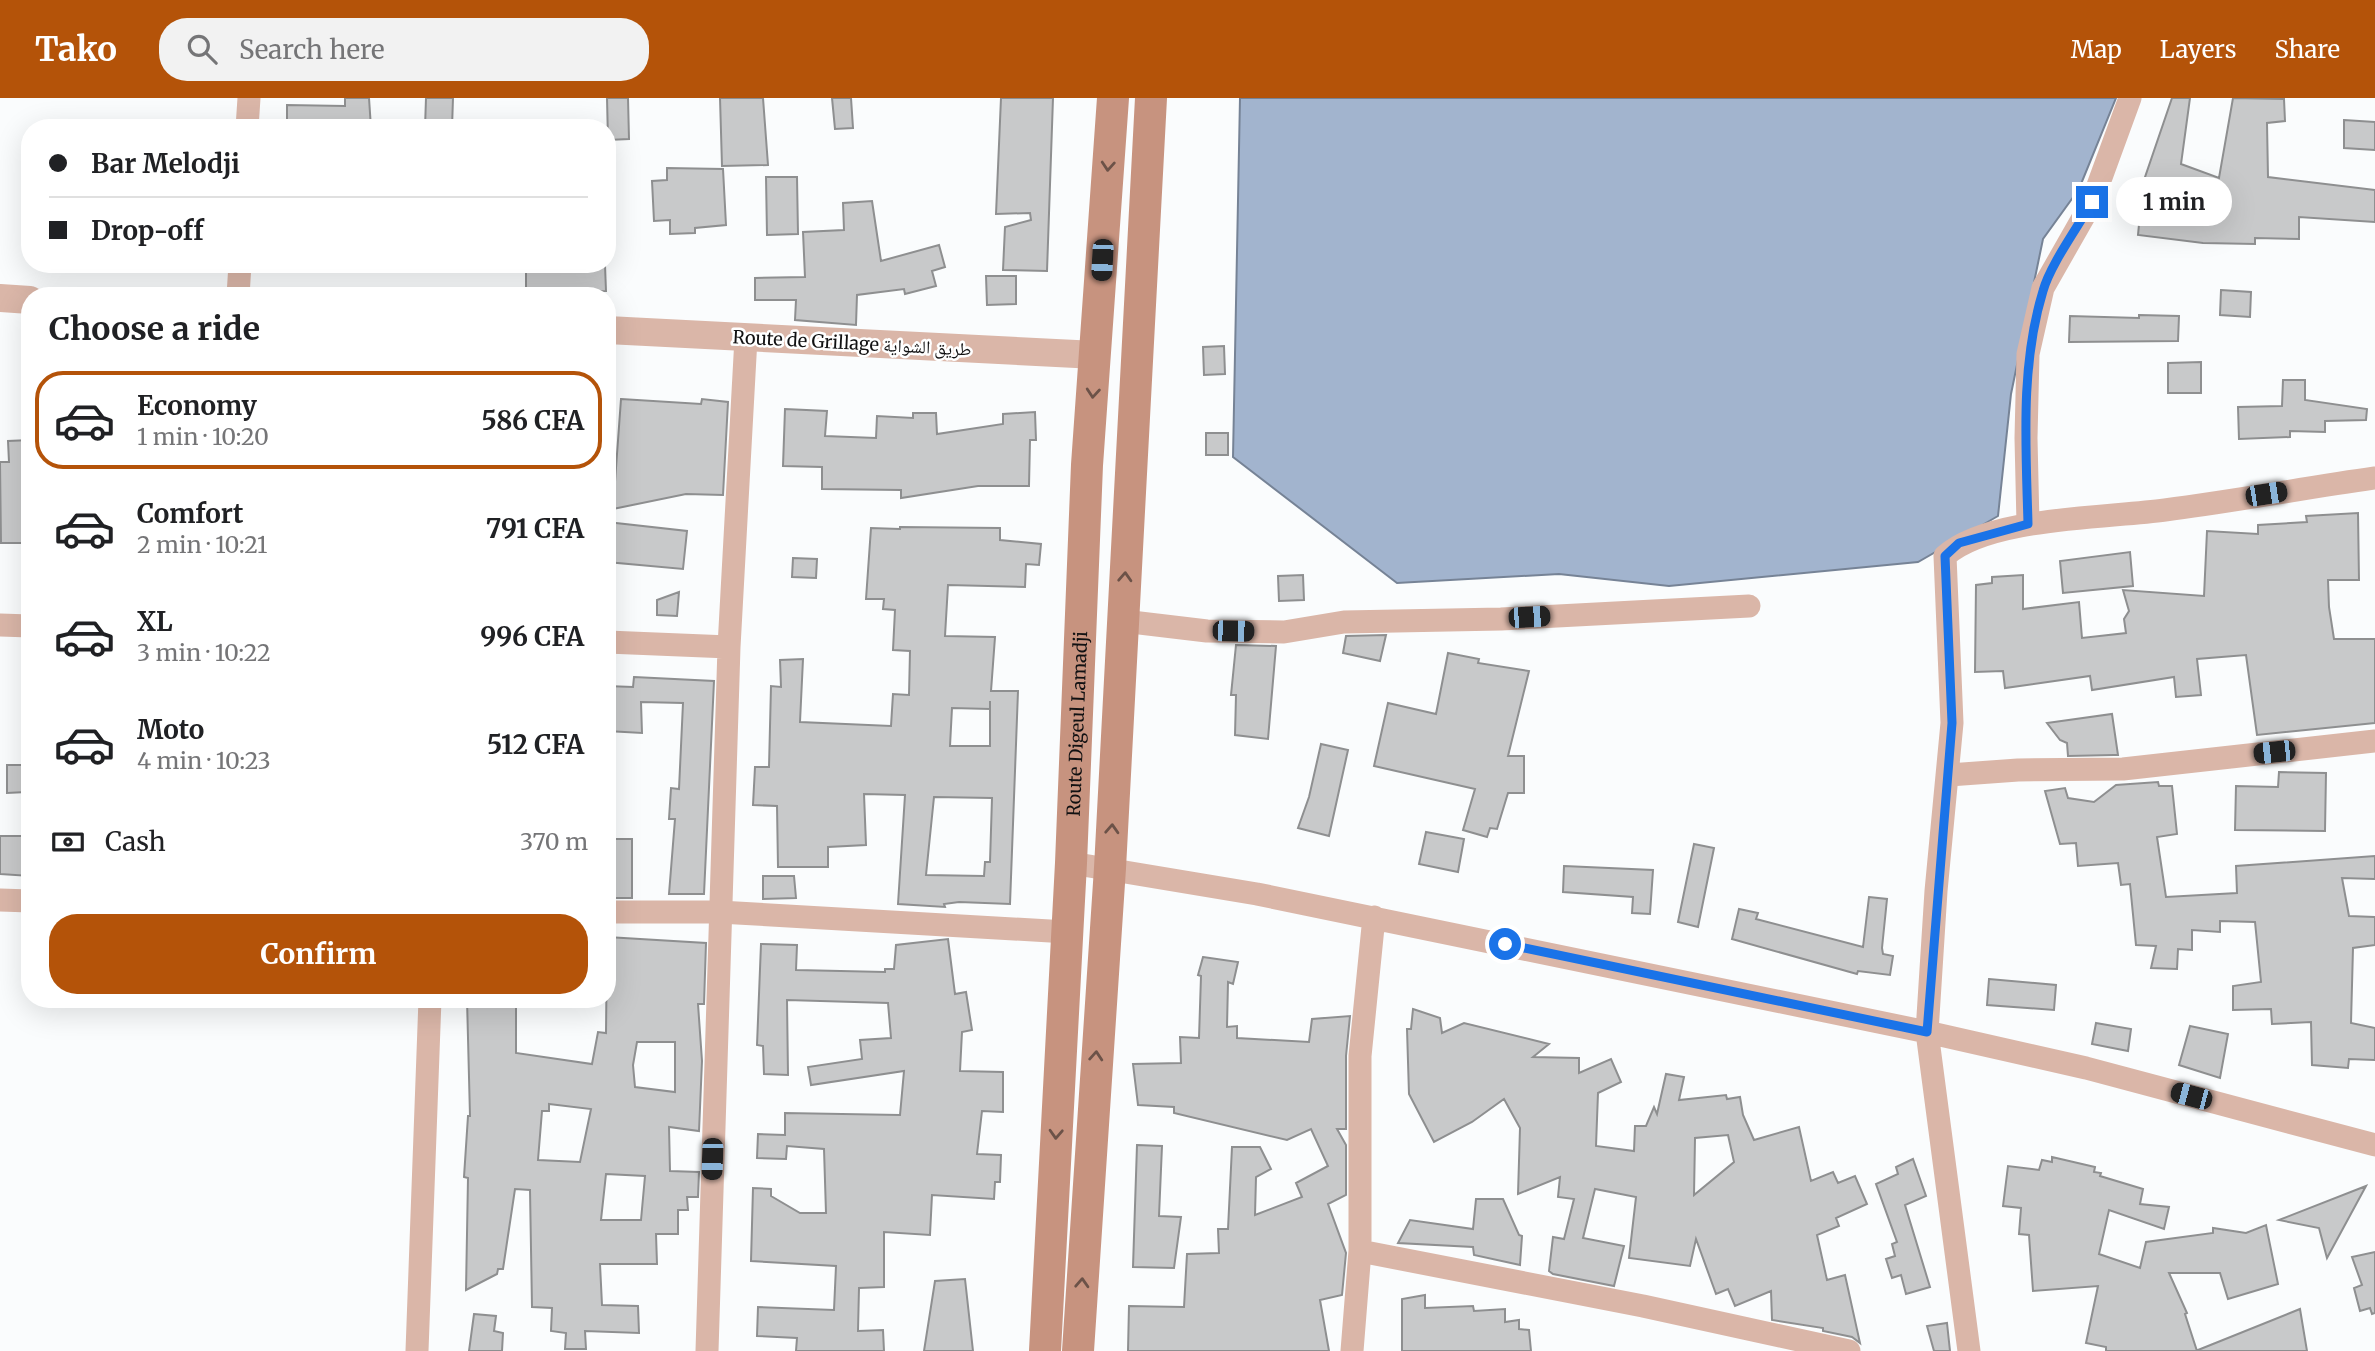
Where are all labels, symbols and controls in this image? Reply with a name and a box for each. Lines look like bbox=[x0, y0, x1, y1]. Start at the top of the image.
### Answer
search box bbox=[159, 18, 649, 81]
text: Tako bbox=[35, 29, 117, 70]
icon: search bbox=[183, 30, 221, 68]
text: Search here bbox=[239, 33, 385, 66]
text: Map bbox=[2071, 34, 2122, 65]
text: Layers bbox=[2160, 34, 2236, 65]
text: Share bbox=[2274, 34, 2340, 65]
text: Bar Melodji bbox=[91, 147, 240, 180]
one-way arrow bbox=[1101, 161, 1116, 172]
callout: 1 min bbox=[2116, 178, 2232, 226]
route end bbox=[2076, 186, 2108, 218]
text: 1 min bbox=[2143, 187, 2205, 216]
text: Drop-off bbox=[91, 214, 204, 247]
car bbox=[1091, 238, 1114, 282]
text: Choose a ride bbox=[49, 309, 260, 349]
street label: Route de Grillage طريق الشواية bbox=[732, 325, 972, 361]
one-way arrow bbox=[1086, 388, 1101, 399]
icon: car bbox=[53, 389, 116, 452]
text: Economy bbox=[137, 389, 257, 422]
text: 586 CFA bbox=[481, 404, 584, 437]
text: 1 min · 10:20 bbox=[137, 422, 269, 451]
car bbox=[2244, 480, 2289, 508]
icon: car bbox=[53, 497, 116, 560]
text: Comfort bbox=[137, 497, 243, 530]
text: 791 CFA bbox=[486, 512, 584, 545]
text: 2 min · 10:21 bbox=[137, 530, 268, 559]
one-way arrow bbox=[1117, 571, 1132, 582]
icon: car bbox=[53, 605, 116, 668]
text: XL bbox=[137, 605, 173, 638]
car bbox=[1508, 605, 1551, 629]
text: 996 CFA bbox=[480, 620, 584, 653]
car bbox=[1212, 620, 1255, 642]
street label: Route Digeul Lamadji bbox=[1061, 630, 1092, 817]
text: 3 min · 10:22 bbox=[137, 638, 271, 667]
icon: car bbox=[53, 713, 116, 776]
text: Moto bbox=[137, 713, 204, 746]
text: 512 CFA bbox=[487, 728, 584, 761]
car bbox=[2253, 739, 2296, 765]
text: 4 min · 10:23 bbox=[137, 746, 271, 775]
icon: cash bbox=[49, 823, 87, 861]
one-way arrow bbox=[1104, 823, 1119, 834]
text: Cash bbox=[105, 825, 166, 858]
text: 370 m bbox=[520, 827, 588, 856]
button: Confirm bbox=[49, 914, 588, 994]
route start bbox=[1489, 928, 1521, 960]
one-way arrow bbox=[1088, 1050, 1103, 1061]
car bbox=[2168, 1080, 2215, 1112]
one-way arrow bbox=[1048, 1129, 1063, 1140]
car bbox=[701, 1138, 724, 1180]
one-way arrow bbox=[1074, 1277, 1089, 1288]

